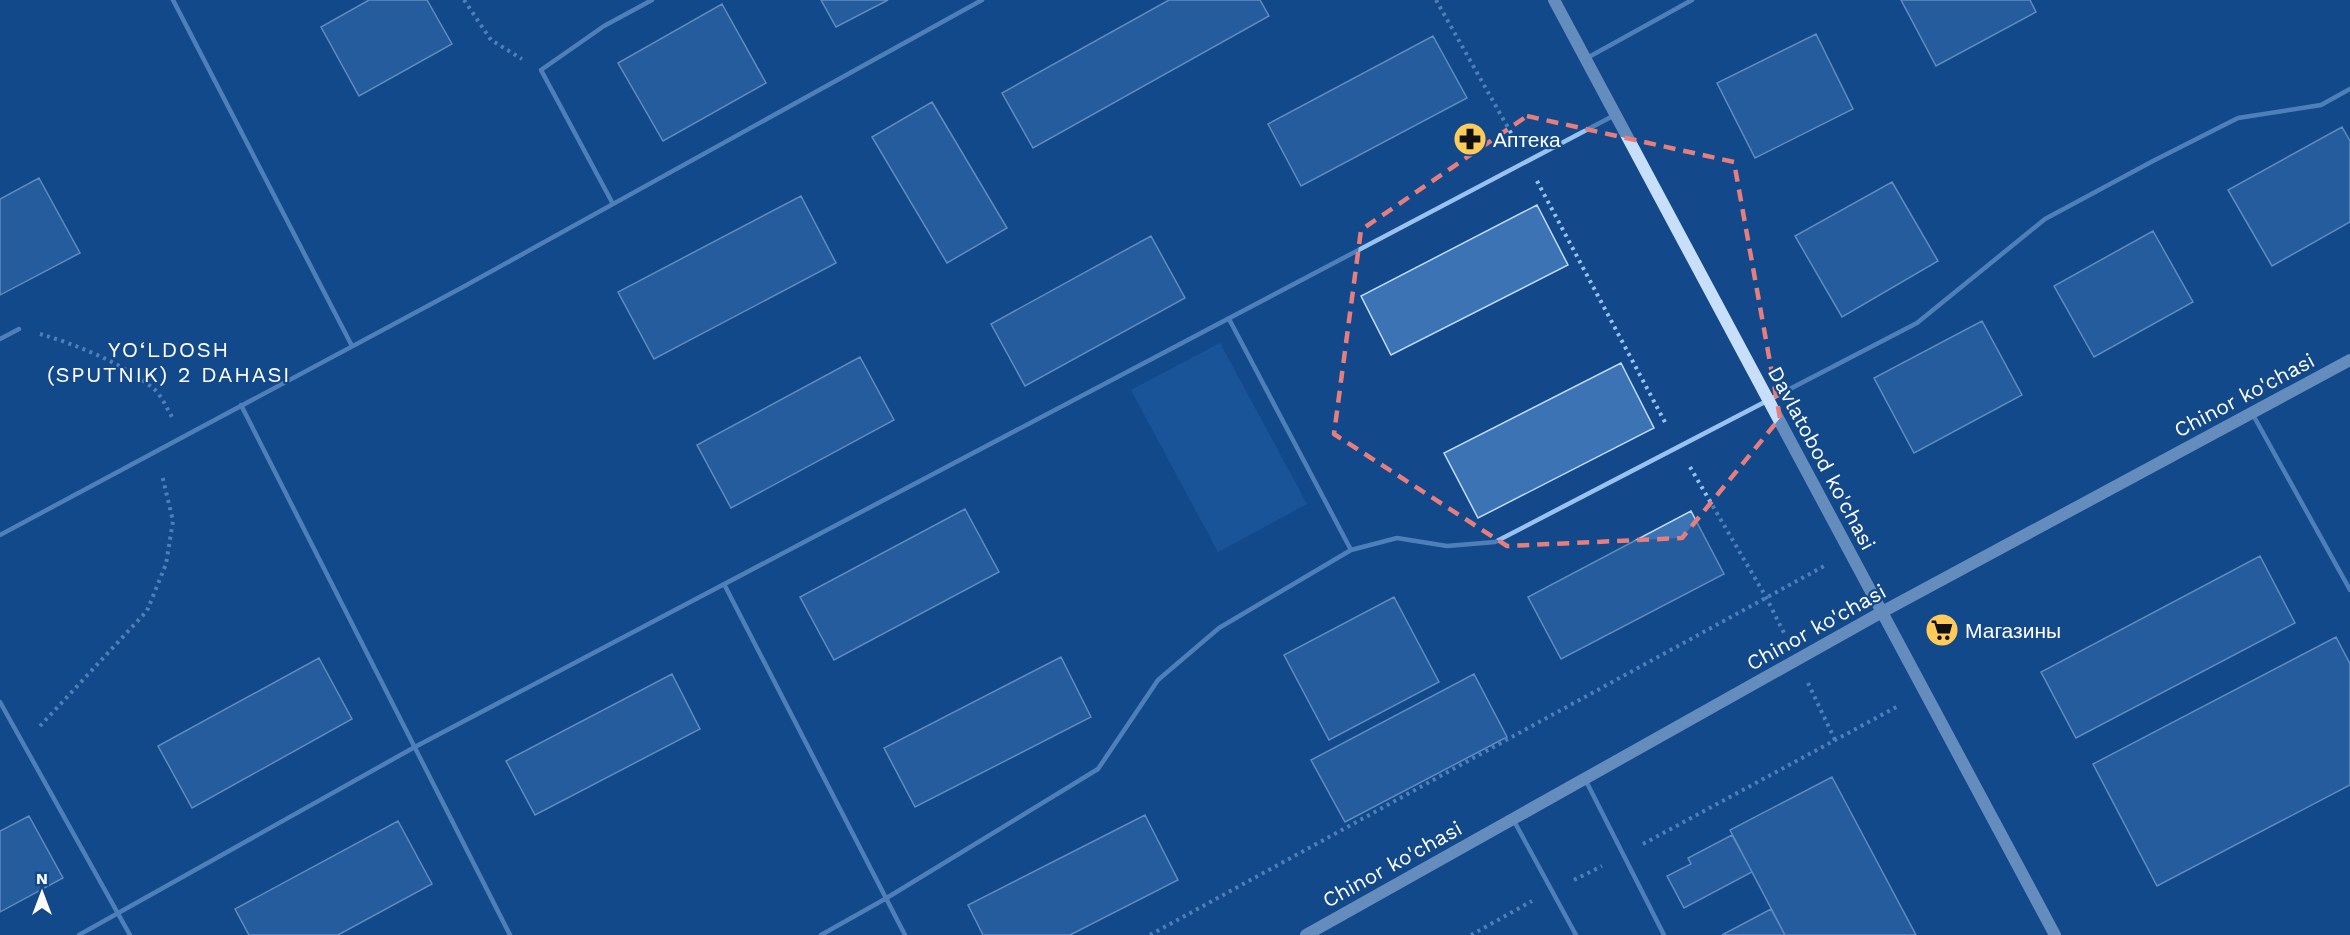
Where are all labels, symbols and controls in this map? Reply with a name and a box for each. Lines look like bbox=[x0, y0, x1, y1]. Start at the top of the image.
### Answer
pharmacy icon: Аптека bbox=[1452, 121, 1488, 157]
place label: Аптека bbox=[1493, 127, 1561, 152]
district label: YO‘LDOSH (SPUTNIK) 2 DAHASI bbox=[47, 337, 291, 387]
street label: Chinor ko'chasi bbox=[2170, 347, 2318, 443]
street label: Davlatobod ko'chasi bbox=[1763, 362, 1881, 554]
street label: Chinor ko'chasi bbox=[1742, 578, 1890, 676]
supermarket icon: Магазины bbox=[1924, 612, 1960, 648]
place label: Магазины bbox=[1965, 618, 2061, 643]
street label: Chinor ko'chasi bbox=[1318, 815, 1466, 913]
north arrow bbox=[12, 863, 72, 923]
text: N bbox=[36, 869, 48, 888]

